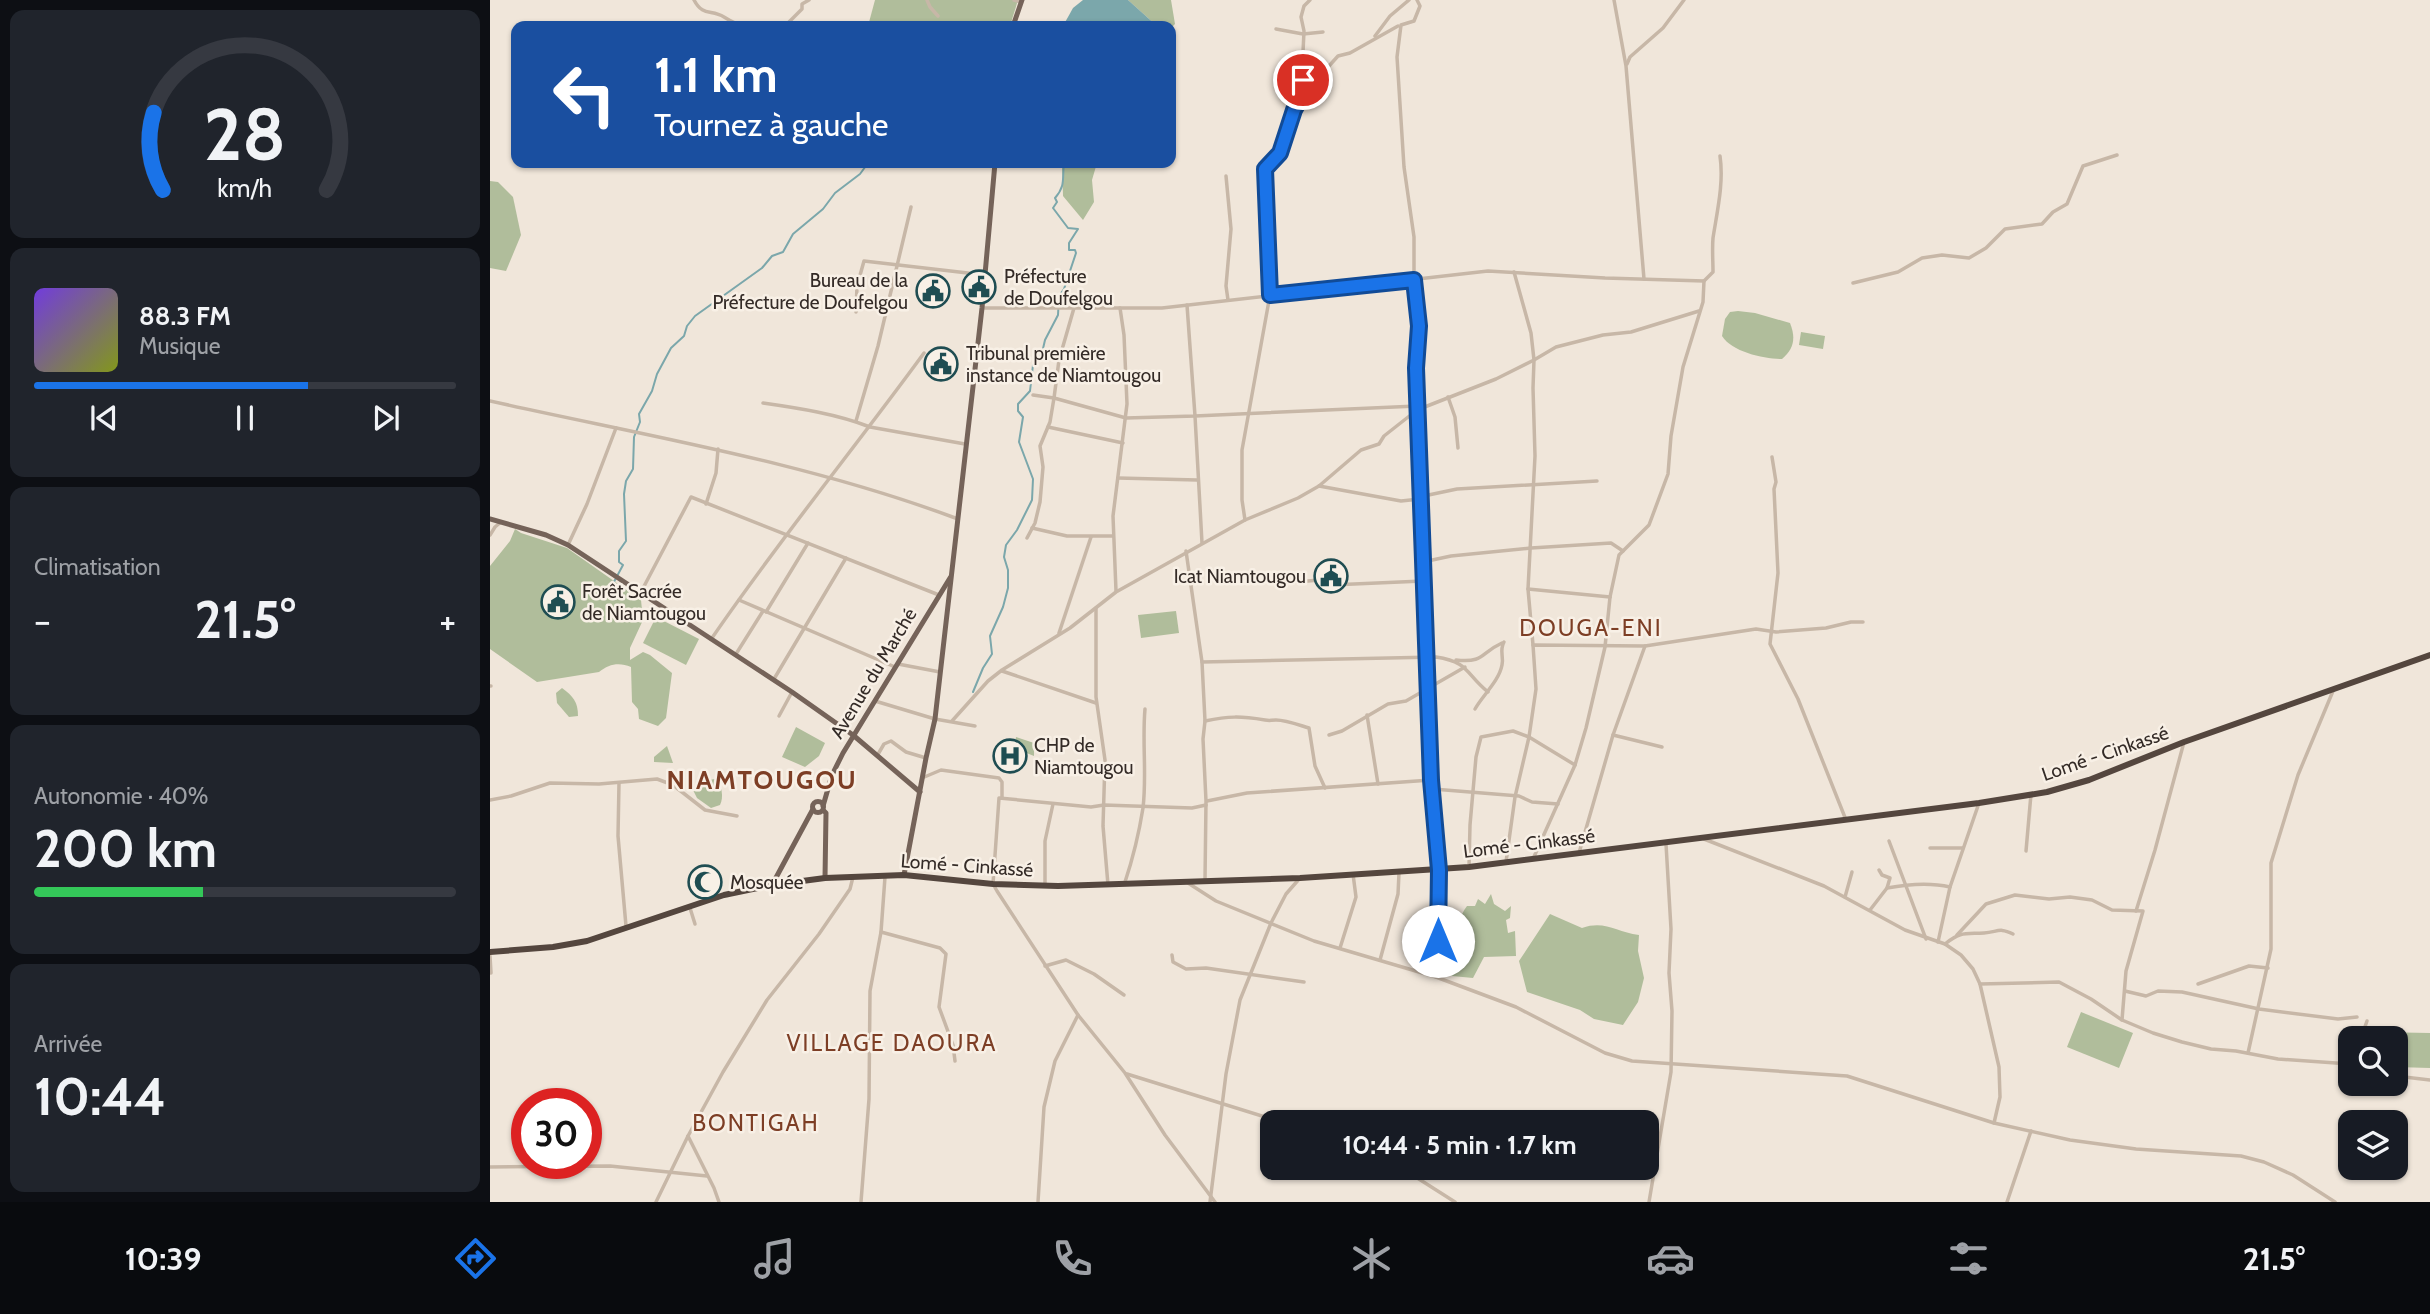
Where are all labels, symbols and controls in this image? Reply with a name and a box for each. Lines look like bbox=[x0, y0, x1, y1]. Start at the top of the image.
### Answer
text: 1.1 km bbox=[654, 45, 778, 104]
icon: left bbox=[539, 49, 630, 140]
pin bbox=[1273, 50, 1333, 110]
icon: arrive bbox=[1284, 61, 1322, 99]
text: 28 bbox=[204, 91, 286, 179]
text: Tournez à gauche bbox=[654, 105, 888, 144]
text: km/h bbox=[218, 173, 272, 203]
place label: Préfecture de Doufelgou bbox=[1004, 265, 1113, 310]
public building icon: Préfecture de Doufelgou bbox=[960, 268, 998, 306]
place label: Bureau de la Préfecture de Doufelgou bbox=[712, 269, 908, 314]
public building icon: Bureau de la Préfecture de Doufelgou bbox=[914, 272, 952, 310]
text: 88.3 FM bbox=[139, 300, 231, 332]
text: Musique bbox=[139, 332, 221, 360]
place label: Tribunal première instance de Niamtougou bbox=[966, 342, 1161, 387]
public building icon: Tribunal première instance de Niamtougou bbox=[922, 345, 960, 383]
icon: previous bbox=[85, 399, 123, 437]
icon: pause bbox=[226, 399, 264, 437]
icon: next bbox=[367, 399, 405, 437]
text: Climatisation bbox=[34, 553, 161, 581]
public building icon: Icat Niamtougou bbox=[1312, 557, 1350, 595]
place label: Icat Niamtougou bbox=[1174, 565, 1306, 588]
place label: Forêt Sacrée de Niamtougou bbox=[582, 580, 706, 625]
public building icon: Forêt Sacrée de Niamtougou bbox=[539, 583, 577, 621]
text: 21.5° bbox=[194, 588, 296, 651]
text: − bbox=[34, 597, 51, 644]
text: + bbox=[439, 597, 456, 644]
street label: Avenue du Marché bbox=[825, 604, 922, 743]
district label: DOUGA-ENI bbox=[1519, 614, 1663, 642]
street label: Lomé - Cinkassé bbox=[2039, 721, 2172, 786]
place label: CHP de Niamtougou bbox=[1034, 734, 1133, 779]
hospital icon: CHP de Niamtougou bbox=[991, 737, 1029, 775]
district label: NIAMTOUGOU bbox=[666, 764, 858, 796]
text: Autonomie · 40% bbox=[34, 782, 208, 810]
text: 200 km bbox=[34, 817, 217, 880]
street label: Lomé - Cinkassé bbox=[1462, 824, 1597, 863]
street label: Lomé - Cinkassé bbox=[900, 849, 1034, 882]
mosque icon: Mosquée bbox=[686, 863, 724, 901]
place label: Mosquée bbox=[730, 871, 804, 894]
position arrow bbox=[1401, 904, 1475, 978]
map controls bbox=[2338, 1026, 2408, 1180]
button: search bbox=[2338, 1026, 2408, 1096]
district label: VILLAGE DAOURA bbox=[787, 1029, 998, 1057]
text: Arrivée bbox=[34, 1030, 102, 1058]
text: 10:44 bbox=[34, 1065, 166, 1128]
speed limit sign: 30 bbox=[511, 1088, 602, 1179]
district label: BONTIGAH bbox=[692, 1109, 820, 1137]
button: layers bbox=[2338, 1110, 2408, 1180]
text: 10:44 · 5 min · 1.7 km bbox=[1342, 1129, 1577, 1161]
icon: directions bbox=[451, 1234, 500, 1283]
icon: music bbox=[750, 1234, 799, 1283]
icon: phone bbox=[1048, 1234, 1097, 1283]
icon: climate bbox=[1347, 1234, 1396, 1283]
icon: car bbox=[1646, 1234, 1695, 1283]
icon: filters bbox=[1944, 1234, 1993, 1283]
text: 10:39 bbox=[125, 1239, 202, 1278]
text: 21.5° bbox=[2243, 1239, 2305, 1278]

